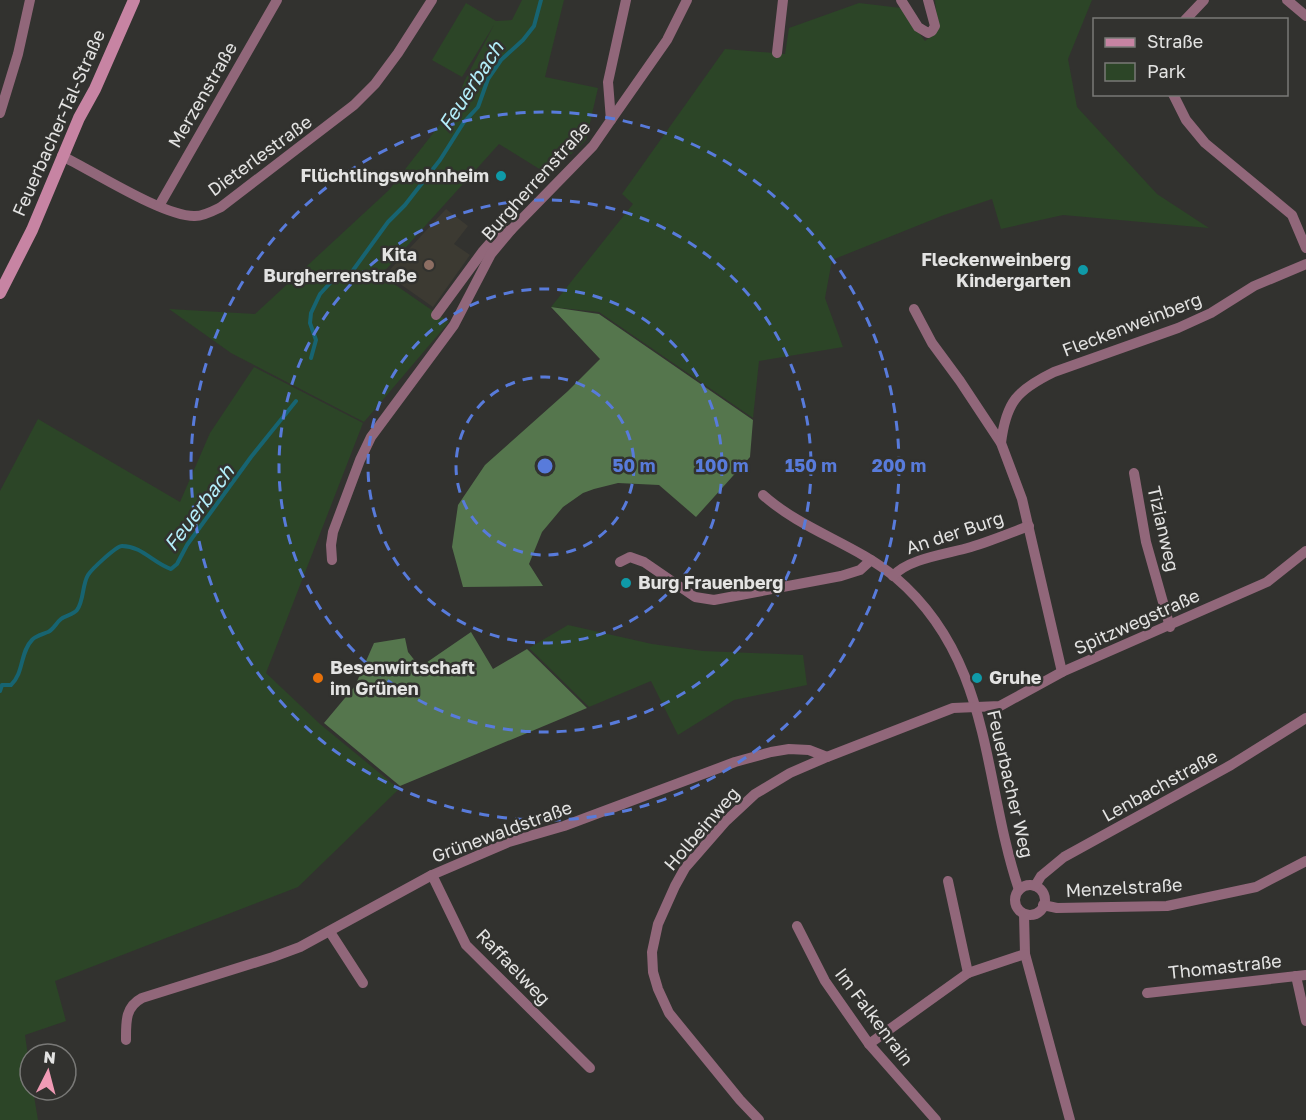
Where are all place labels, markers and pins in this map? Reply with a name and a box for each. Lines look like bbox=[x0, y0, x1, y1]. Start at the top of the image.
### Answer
place label: Flüchtlingswohnheim bbox=[301, 164, 489, 186]
marker: Flüchtlingswohnheim bbox=[494, 169, 508, 183]
place label: Kita Burgherrenstraße bbox=[263, 243, 417, 286]
place label: Fleckenweinberg Kindergarten bbox=[921, 248, 1071, 291]
marker: Kita Burgherrenstraße bbox=[422, 258, 436, 272]
marker: Fleckenweinberg Kindergarten bbox=[1076, 263, 1090, 277]
centre of rings bbox=[535, 456, 555, 476]
place label: Burg Frauenberg bbox=[638, 571, 783, 593]
marker: Burg Frauenberg bbox=[619, 576, 633, 590]
place label: Besenwirtschaft im Grünen bbox=[330, 656, 475, 699]
place label: Gruhe bbox=[989, 666, 1042, 688]
marker: Besenwirtschaft im Grünen bbox=[311, 671, 325, 685]
marker: Gruhe bbox=[970, 671, 984, 685]

